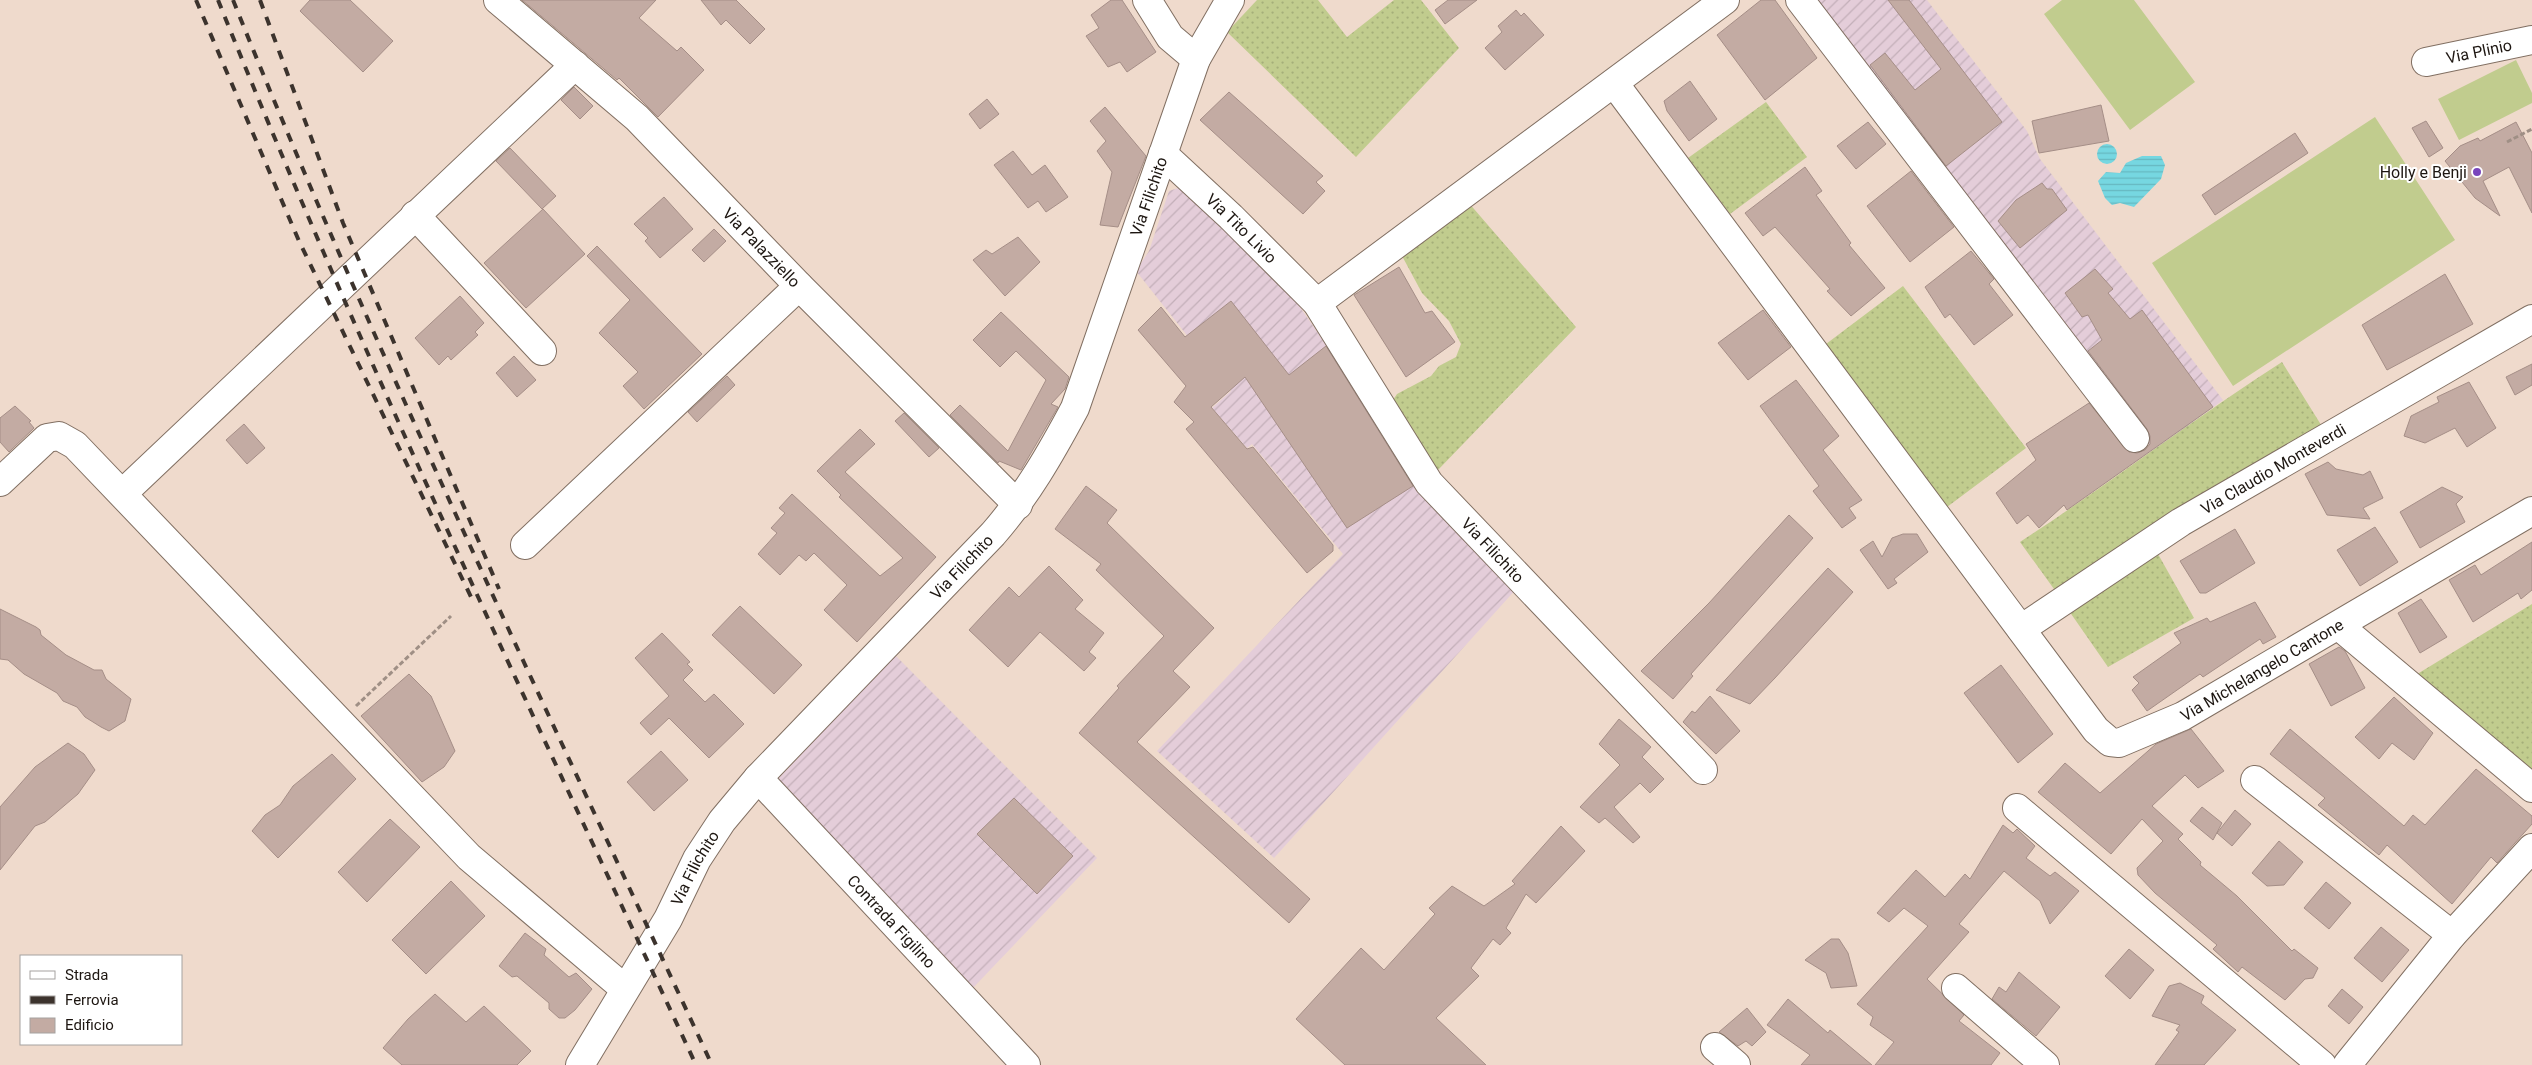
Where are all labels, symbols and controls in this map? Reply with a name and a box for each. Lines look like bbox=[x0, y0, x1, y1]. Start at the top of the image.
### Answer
street label: Via Plinio bbox=[2444, 35, 2513, 68]
street label: Via Filichito bbox=[1126, 155, 1171, 239]
place label: Holly e Benji bbox=[2380, 163, 2467, 182]
marker: Holly e Benji bbox=[2471, 166, 2483, 178]
street label: Via Tito Livio bbox=[1202, 190, 1280, 267]
street label: Via Palazziello bbox=[719, 204, 804, 291]
street label: Via Claudio Monteverdi bbox=[2197, 420, 2349, 519]
street label: Via Filichito bbox=[1457, 514, 1528, 587]
street label: Via Filichito bbox=[926, 531, 997, 603]
street label: Via Michelangelo Cantone bbox=[2177, 615, 2347, 725]
street label: Via Filichito bbox=[667, 827, 723, 909]
street label: Contrada Figilino bbox=[843, 871, 939, 972]
legend bbox=[20, 955, 182, 1045]
text: Strada bbox=[65, 966, 108, 984]
text: Ferrovia bbox=[65, 991, 119, 1009]
text: Edificio bbox=[65, 1016, 114, 1034]

